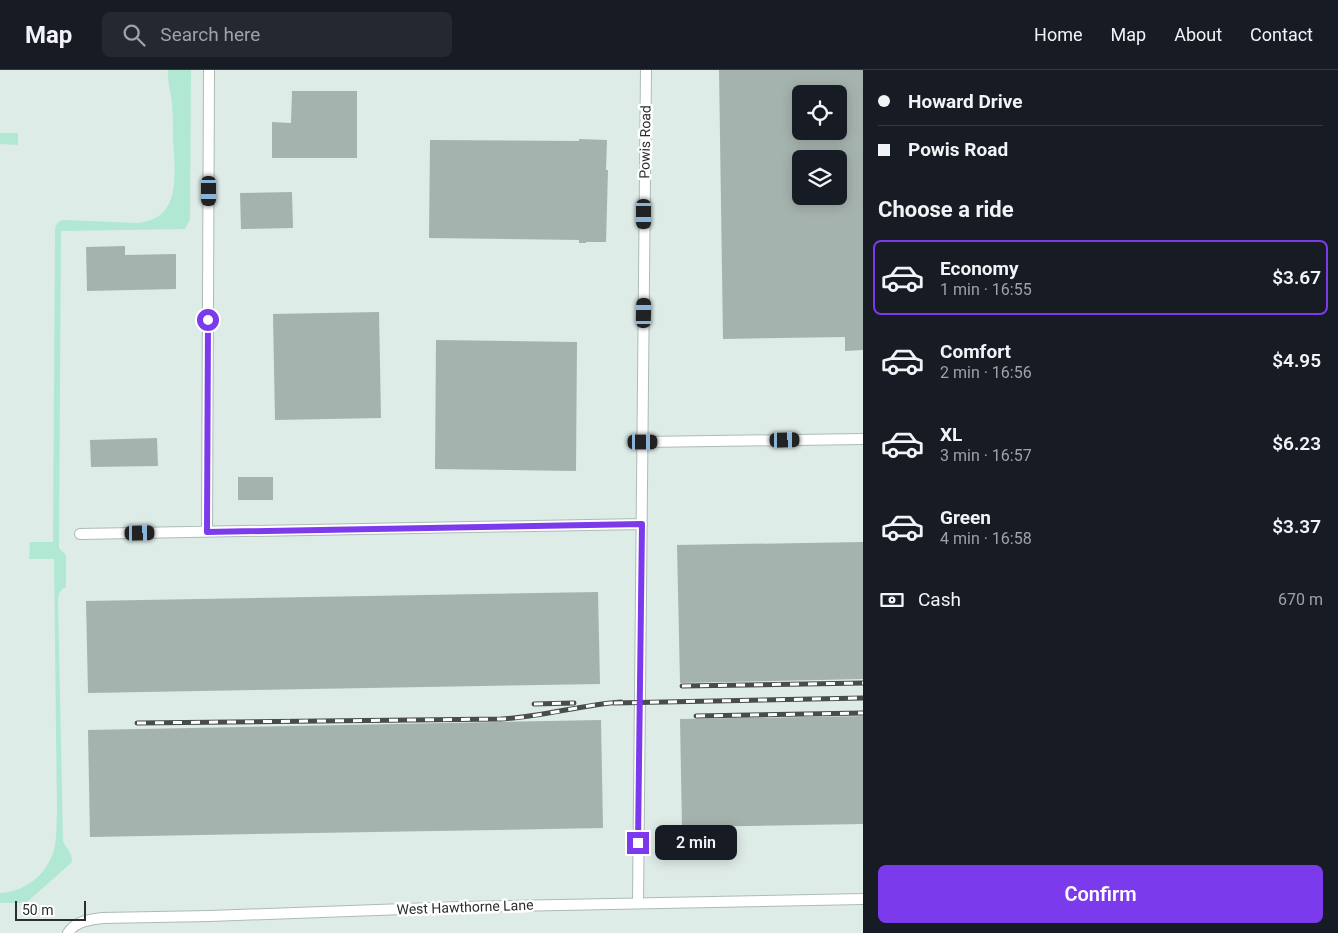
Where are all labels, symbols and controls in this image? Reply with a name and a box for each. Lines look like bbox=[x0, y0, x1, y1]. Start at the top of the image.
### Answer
search box bbox=[102, 12, 452, 57]
text: Map bbox=[25, 21, 72, 49]
icon: search bbox=[120, 21, 148, 49]
text: Search here bbox=[160, 23, 260, 46]
text: Home bbox=[1034, 24, 1083, 45]
text: Map bbox=[1111, 24, 1146, 45]
text: About bbox=[1174, 24, 1222, 45]
text: Contact bbox=[1250, 24, 1313, 45]
map controls bbox=[792, 85, 847, 205]
button: locate bbox=[792, 85, 847, 140]
text: Howard Drive bbox=[908, 90, 1023, 113]
street label: Powis Road bbox=[636, 105, 654, 179]
text: Powis Road bbox=[908, 138, 1008, 161]
button: layers bbox=[792, 150, 847, 205]
car bbox=[201, 176, 216, 206]
text: Choose a ride bbox=[878, 197, 1014, 222]
car bbox=[636, 199, 651, 229]
icon: car bbox=[880, 255, 925, 300]
text: Economy bbox=[940, 257, 1019, 280]
text: $3.67 bbox=[1272, 266, 1321, 289]
text: 1 min · 16:55 bbox=[940, 280, 1032, 299]
car bbox=[636, 298, 651, 328]
route start bbox=[197, 309, 219, 331]
icon: car bbox=[880, 338, 925, 383]
text: Comfort bbox=[940, 340, 1011, 363]
text: $4.95 bbox=[1272, 349, 1321, 372]
text: 2 min · 16:56 bbox=[940, 363, 1032, 382]
icon: car bbox=[880, 421, 925, 466]
text: XL bbox=[940, 423, 962, 446]
car bbox=[769, 432, 800, 448]
text: $6.23 bbox=[1272, 432, 1321, 455]
car bbox=[628, 435, 658, 450]
text: 3 min · 16:57 bbox=[940, 446, 1032, 465]
icon: car bbox=[880, 504, 925, 549]
text: Green bbox=[940, 506, 991, 529]
text: $3.37 bbox=[1272, 515, 1321, 538]
car bbox=[124, 525, 155, 541]
text: 4 min · 16:58 bbox=[940, 529, 1032, 548]
icon: cash bbox=[878, 586, 906, 614]
text: Cash bbox=[918, 588, 961, 611]
text: 670 m bbox=[1278, 590, 1323, 609]
callout: 2 min bbox=[656, 826, 738, 860]
route end bbox=[627, 832, 649, 854]
text: 2 min bbox=[676, 833, 716, 852]
button: Confirm bbox=[878, 865, 1323, 923]
street label: West Hawthorne Lane bbox=[396, 897, 534, 917]
scale bar bbox=[15, 898, 86, 921]
text: 50 m bbox=[22, 902, 54, 918]

